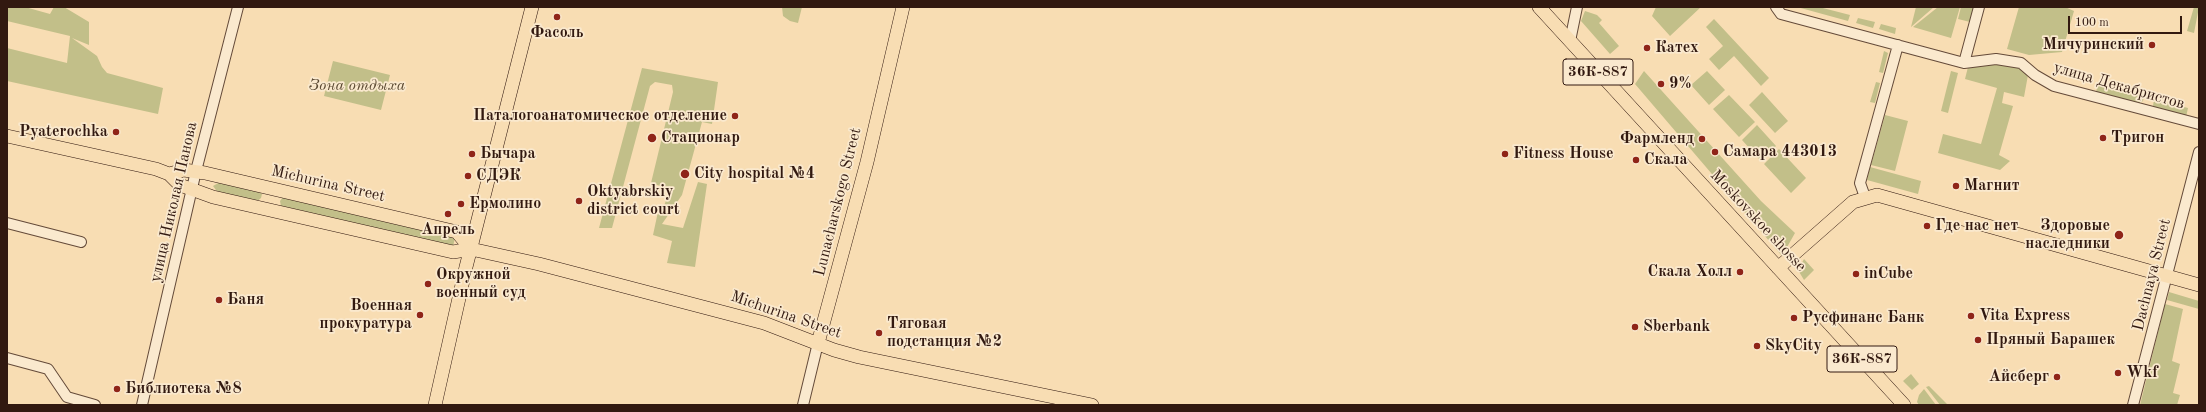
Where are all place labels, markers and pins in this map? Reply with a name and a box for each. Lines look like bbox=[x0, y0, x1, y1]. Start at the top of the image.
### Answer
marker: Фасоль bbox=[552, 12, 562, 22]
place label: Фасоль bbox=[531, 23, 583, 43]
place label: Мичуринский bbox=[2043, 35, 2144, 55]
place label: Катех bbox=[1655, 38, 1699, 58]
marker: Мичуринский bbox=[2147, 40, 2157, 50]
marker: Катех bbox=[1642, 43, 1652, 53]
place label: 9% bbox=[1669, 74, 1692, 94]
marker: 9% bbox=[1656, 79, 1666, 89]
place label: Паталогоанатомическое отделение bbox=[473, 106, 727, 126]
marker: Паталогоанатомическое отделение bbox=[730, 111, 740, 121]
place label: Pyaterochka bbox=[19, 122, 108, 142]
marker: Pyaterochka bbox=[111, 127, 121, 137]
place label: Стационар bbox=[661, 128, 740, 148]
place label: Тригон bbox=[2111, 128, 2164, 148]
place label: Фармленд bbox=[1620, 129, 1694, 149]
marker: Стационар bbox=[646, 132, 658, 144]
marker: Тригон bbox=[2098, 133, 2108, 143]
marker: Фармленд bbox=[1697, 134, 1707, 144]
place label: Самара 443013 bbox=[1723, 142, 1837, 162]
place label: Бычара bbox=[480, 144, 536, 164]
place label: Fitness House bbox=[1513, 144, 1613, 164]
marker: Самара 443013 bbox=[1710, 147, 1720, 157]
marker: Бычара bbox=[467, 149, 477, 159]
marker: Fitness House bbox=[1500, 149, 1510, 159]
place label: Скала bbox=[1644, 150, 1688, 170]
marker: Скала bbox=[1631, 155, 1641, 165]
place label: City hospital №4 bbox=[694, 164, 815, 184]
place label: СДЭК bbox=[476, 166, 521, 186]
marker: City hospital №4 bbox=[679, 168, 691, 180]
marker: СДЭК bbox=[463, 171, 473, 181]
place label: Магнит bbox=[1964, 176, 2019, 196]
marker: Магнит bbox=[1951, 181, 1961, 191]
place label: Oktyabrskiy district court bbox=[587, 182, 680, 220]
place label: Ермолино bbox=[469, 194, 541, 214]
marker: Oktyabrskiy district court bbox=[574, 196, 584, 206]
marker: Ермолино bbox=[456, 199, 466, 209]
marker: Апрель bbox=[443, 209, 453, 219]
place label: Где нас нет bbox=[1935, 216, 2018, 236]
place label: Здоровые наследники bbox=[2025, 216, 2110, 254]
place label: Апрель bbox=[421, 220, 475, 240]
marker: Где нас нет bbox=[1922, 221, 1932, 231]
marker: Здоровые наследники bbox=[2113, 229, 2125, 241]
place label: Скала Холл bbox=[1648, 262, 1732, 282]
place label: inCube bbox=[1864, 264, 1913, 284]
place label: Окружной военный суд bbox=[436, 265, 526, 303]
marker: Скала Холл bbox=[1735, 267, 1745, 277]
marker: inCube bbox=[1851, 269, 1861, 279]
marker: Окружной военный суд bbox=[423, 279, 433, 289]
place label: Баня bbox=[227, 290, 264, 310]
marker: Баня bbox=[214, 295, 224, 305]
place label: Военная прокуратура bbox=[320, 296, 412, 334]
place label: Vita Express bbox=[1979, 306, 2070, 326]
place label: Русфинанс Банк bbox=[1802, 308, 1924, 328]
marker: Военная прокуратура bbox=[415, 310, 425, 320]
marker: Vita Express bbox=[1966, 311, 1976, 321]
marker: Русфинанс Банк bbox=[1789, 313, 1799, 323]
place label: Тяговая подстанция №2 bbox=[887, 314, 1002, 352]
place label: Sberbank bbox=[1643, 317, 1710, 337]
marker: Sberbank bbox=[1630, 322, 1640, 332]
marker: Тяговая подстанция №2 bbox=[874, 328, 884, 338]
place label: Пряный Барашек bbox=[1986, 330, 2115, 350]
marker: Пряный Барашек bbox=[1973, 335, 1983, 345]
place label: SkyCity bbox=[1765, 336, 1822, 356]
marker: SkyCity bbox=[1752, 341, 1762, 351]
place label: Wkf bbox=[2126, 363, 2158, 383]
place label: Айсберг bbox=[1989, 367, 2049, 387]
marker: Wkf bbox=[2113, 368, 2123, 378]
marker: Айсберг bbox=[2052, 372, 2062, 382]
place label: Библиотека №8 bbox=[125, 379, 242, 399]
marker: Библиотека №8 bbox=[112, 384, 122, 394]

